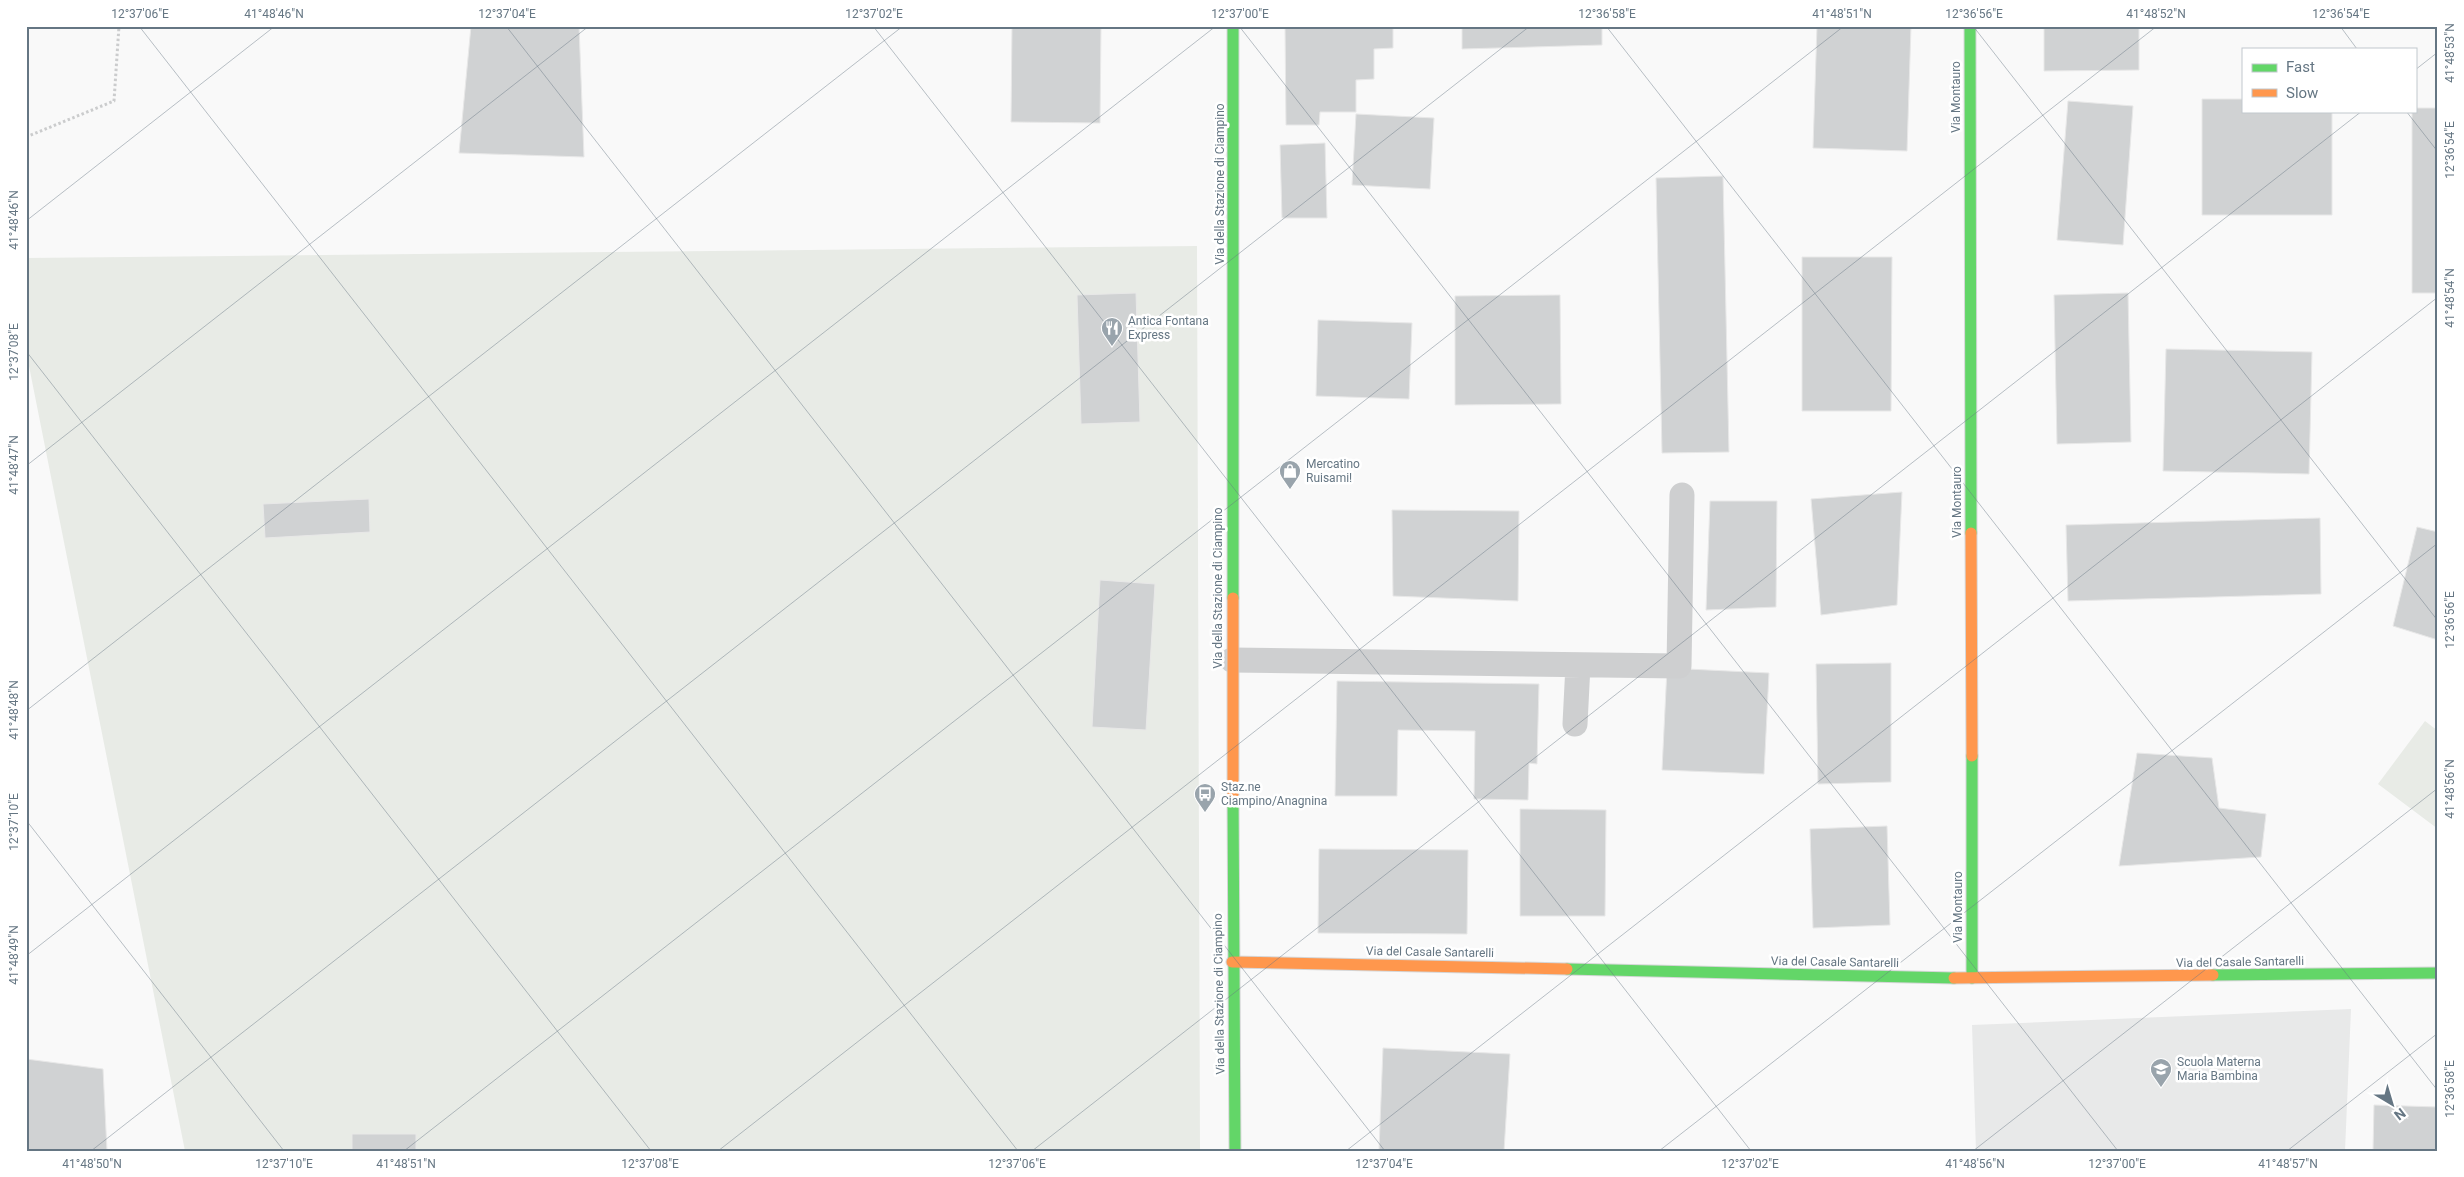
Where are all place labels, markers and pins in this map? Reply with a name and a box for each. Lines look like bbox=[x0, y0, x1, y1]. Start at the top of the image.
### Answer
place label: Antica Fontana Express bbox=[1128, 314, 1209, 342]
restaurant icon: Antica Fontana Express bbox=[1100, 316, 1124, 347]
place label: Mercatino Ruisami! bbox=[1306, 457, 1360, 485]
shop icon: Mercatino Ruisami! bbox=[1278, 459, 1302, 490]
place label: Staz.ne Ciampino/Anagnina bbox=[1221, 780, 1327, 808]
bus stop icon: Staz.ne Ciampino/Anagnina bbox=[1193, 782, 1217, 813]
place label: Scuola Materna Maria Bambina bbox=[2177, 1055, 2261, 1083]
school or university icon: Scuola Materna Maria Bambina bbox=[2149, 1057, 2173, 1088]

